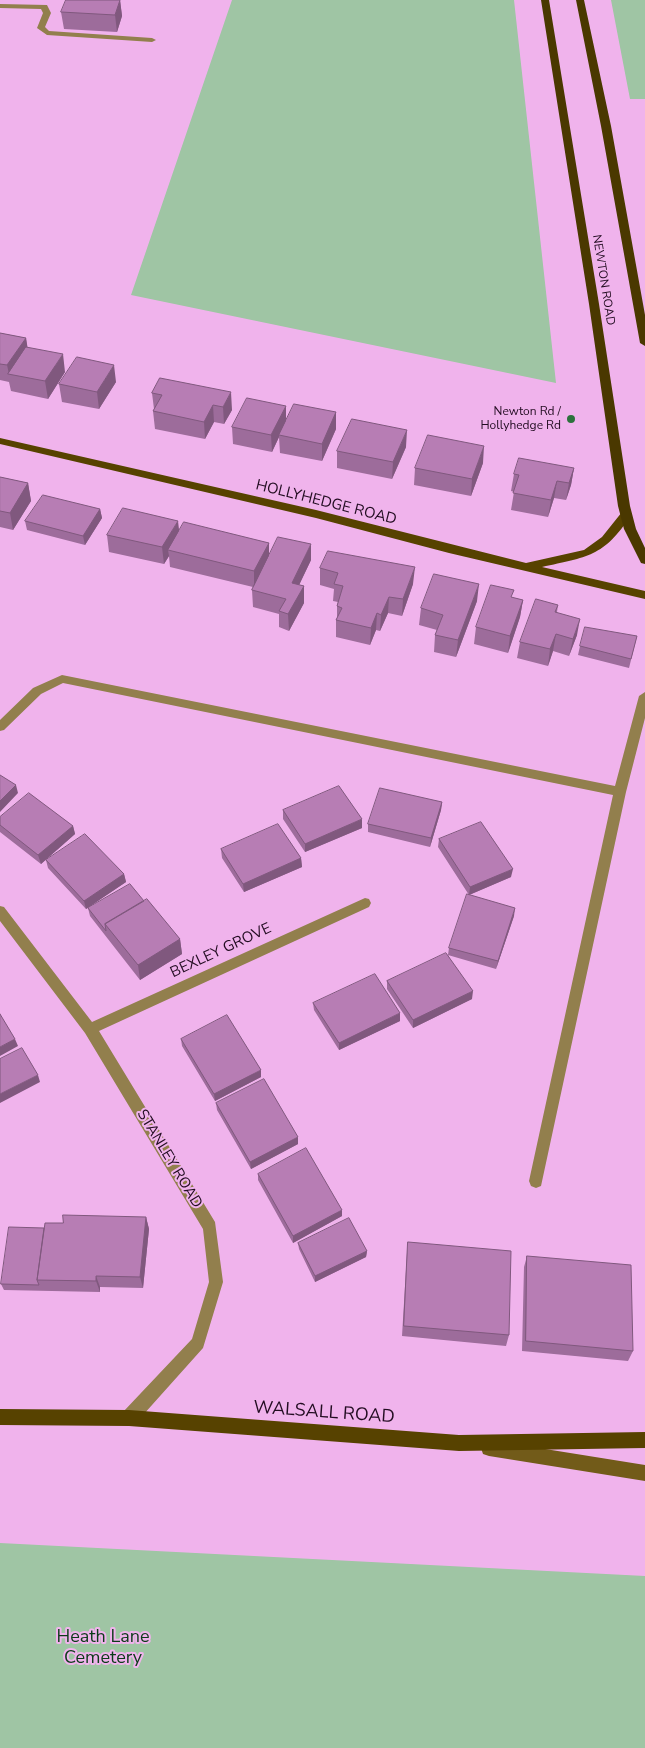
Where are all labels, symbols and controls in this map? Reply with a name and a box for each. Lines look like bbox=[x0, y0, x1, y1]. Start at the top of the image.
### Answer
street label: NEWTON ROAD bbox=[589, 234, 617, 326]
place label: Newton Rd / Hollyhedge Rd bbox=[480, 405, 561, 433]
marker: Newton Rd / Hollyhedge Rd bbox=[565, 413, 577, 425]
street label: HOLLYHEDGE ROAD bbox=[254, 477, 398, 529]
street label: BEXLEY GROVE bbox=[168, 920, 274, 982]
street label: STANLEY ROAD bbox=[132, 1106, 206, 1212]
street label: WALSALL ROAD bbox=[253, 1397, 395, 1429]
park label: Heath Lane Cemetery bbox=[56, 1627, 150, 1670]

